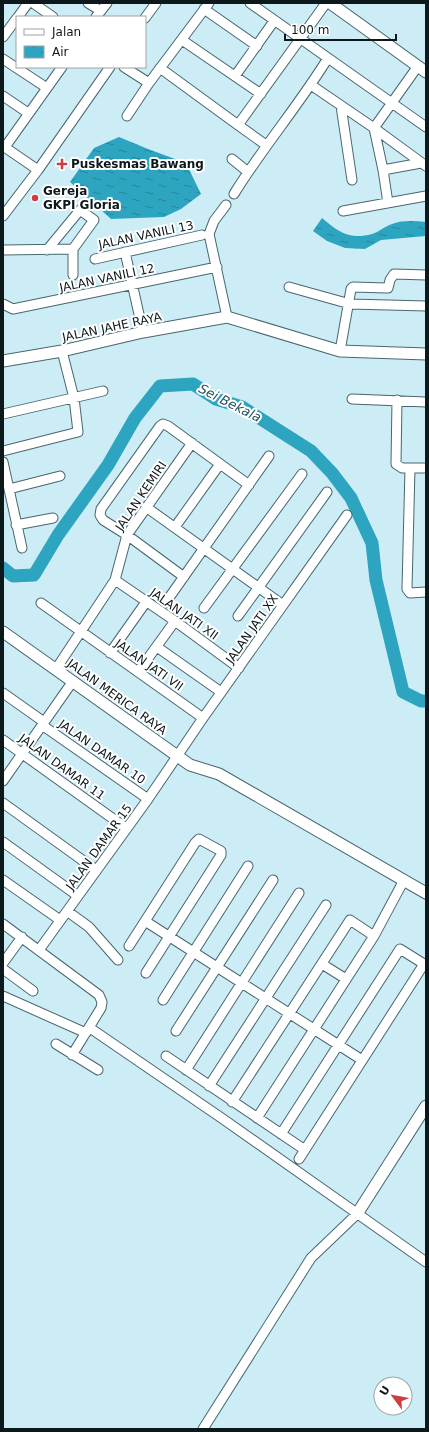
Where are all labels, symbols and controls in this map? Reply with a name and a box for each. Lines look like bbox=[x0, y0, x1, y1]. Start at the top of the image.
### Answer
legend bbox=[16, 16, 146, 68]
scale bar bbox=[285, 16, 396, 42]
text: 100 m bbox=[291, 23, 329, 37]
text: Jalan bbox=[51, 25, 81, 39]
text: Air bbox=[52, 45, 69, 59]
place label: Puskesmas Bawang bbox=[71, 157, 204, 171]
marker: Puskesmas Bawang bbox=[56, 158, 68, 170]
place label: Gereja GKPI Gloria bbox=[43, 184, 120, 212]
marker: Gereja GKPI Gloria bbox=[30, 193, 40, 203]
street label: JALAN VANILI 13 bbox=[96, 218, 195, 252]
street label: JALAN VANILI 12 bbox=[57, 261, 156, 295]
street label: JALAN JAHE RAYA bbox=[60, 309, 164, 345]
water label: Sei Bekala bbox=[196, 381, 264, 425]
street label: JALAN KEMIRI bbox=[112, 459, 169, 534]
street label: JALAN JATI XII bbox=[146, 585, 221, 643]
street label: JALAN JATI XX bbox=[222, 592, 281, 667]
street label: JALAN JATI VII bbox=[111, 636, 186, 694]
street label: JALAN MERICA RAYA bbox=[64, 656, 170, 738]
street label: JALAN DAMAR 10 bbox=[55, 716, 148, 787]
street label: JALAN DAMAR 11 bbox=[16, 731, 108, 803]
street label: JALAN DAMAR 15 bbox=[63, 801, 135, 893]
north arrow bbox=[373, 1376, 413, 1416]
text: U bbox=[377, 1384, 393, 1398]

